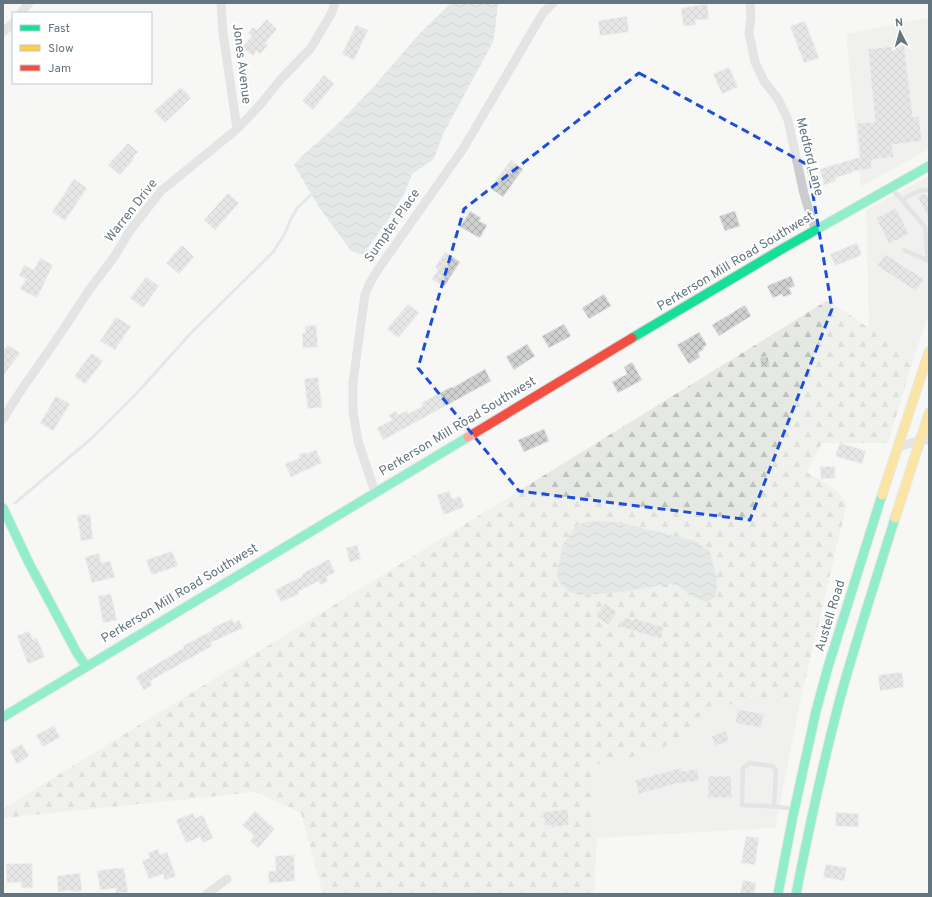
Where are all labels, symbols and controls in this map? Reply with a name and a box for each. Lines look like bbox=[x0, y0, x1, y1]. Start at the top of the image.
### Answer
legend bbox=[12, 12, 152, 84]
north arrow bbox=[880, 12, 920, 52]
text: N bbox=[894, 16, 904, 30]
text: Fast bbox=[48, 21, 70, 37]
street label: Jones Avenue bbox=[228, 23, 254, 105]
text: Slow bbox=[48, 41, 74, 57]
text: Jam bbox=[48, 61, 71, 77]
street label: Medford Lane bbox=[792, 116, 826, 198]
street label: Warren Drive bbox=[102, 176, 162, 246]
street label: Sumpter Place bbox=[362, 186, 424, 266]
street label: Perkerson Mill Road Southwest bbox=[655, 209, 817, 315]
street label: Perkerson Mill Road Southwest bbox=[377, 374, 539, 480]
street label: Perkerson Mill Road Southwest bbox=[99, 541, 261, 647]
street label: Austell Road bbox=[813, 578, 849, 654]

